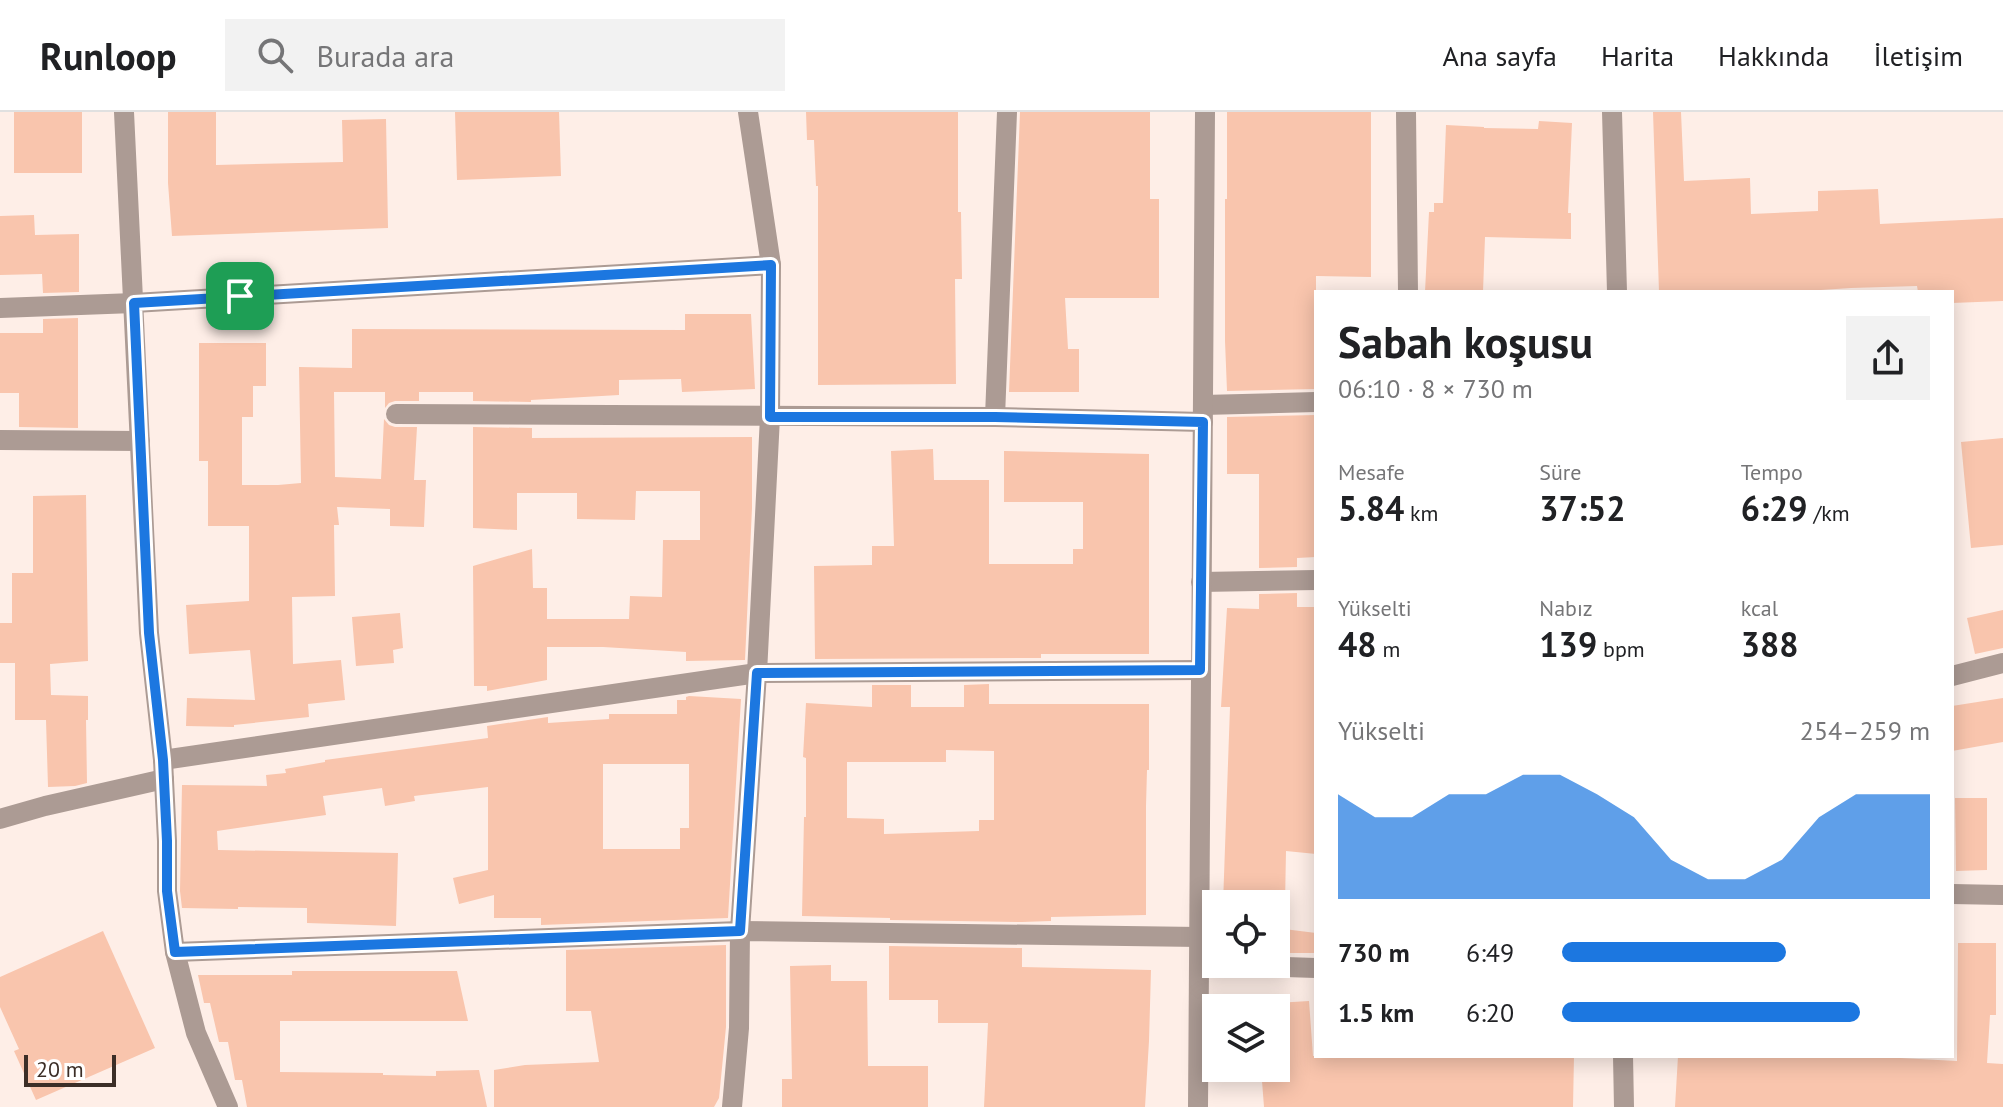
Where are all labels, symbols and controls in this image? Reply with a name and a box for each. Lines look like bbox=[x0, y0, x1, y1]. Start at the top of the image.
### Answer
search box bbox=[225, 19, 785, 91]
text: Runloop bbox=[40, 31, 177, 80]
icon: search bbox=[253, 33, 297, 77]
text: Burada ara bbox=[317, 36, 454, 75]
text: Ana sayfa bbox=[1442, 37, 1557, 74]
text: Harita bbox=[1601, 37, 1674, 74]
text: Hakkında bbox=[1718, 37, 1829, 74]
text: İletişim bbox=[1873, 37, 1963, 74]
pin bbox=[206, 262, 274, 330]
icon: arrive bbox=[218, 274, 262, 318]
text: Sabah koşusu bbox=[1338, 313, 1593, 370]
button: share bbox=[1846, 316, 1930, 400]
text: 06:10 · 8 × 730 m bbox=[1338, 372, 1533, 405]
text: Mesafe bbox=[1338, 458, 1405, 486]
text: Süre bbox=[1539, 458, 1582, 486]
text: Tempo bbox=[1741, 458, 1803, 486]
text: 5.84 bbox=[1338, 486, 1404, 530]
text: 37:52 bbox=[1539, 486, 1626, 530]
text: 6:29 bbox=[1741, 486, 1808, 530]
text: km bbox=[1404, 499, 1438, 527]
text: /km bbox=[1808, 499, 1850, 527]
text: Yükselti bbox=[1338, 594, 1412, 622]
text: Nabız bbox=[1539, 594, 1593, 622]
text: kcal bbox=[1741, 594, 1778, 622]
text: 48 bbox=[1338, 622, 1377, 666]
text: 139 bbox=[1539, 622, 1597, 666]
text: 388 bbox=[1741, 622, 1799, 666]
text: m bbox=[1377, 635, 1400, 663]
text: bpm bbox=[1597, 635, 1645, 663]
text: Yükselti bbox=[1338, 714, 1425, 747]
text: 254–259 m bbox=[1800, 714, 1930, 747]
map controls bbox=[1202, 890, 1290, 1082]
button: locate bbox=[1202, 890, 1290, 978]
text: 730 m bbox=[1338, 936, 1410, 969]
text: 6:49 bbox=[1466, 936, 1514, 969]
button: layers bbox=[1202, 994, 1290, 1082]
text: 1.5 km bbox=[1338, 996, 1414, 1029]
text: 6:20 bbox=[1466, 996, 1514, 1029]
scale bar bbox=[24, 1051, 116, 1087]
text: 20 m bbox=[36, 1055, 84, 1083]

